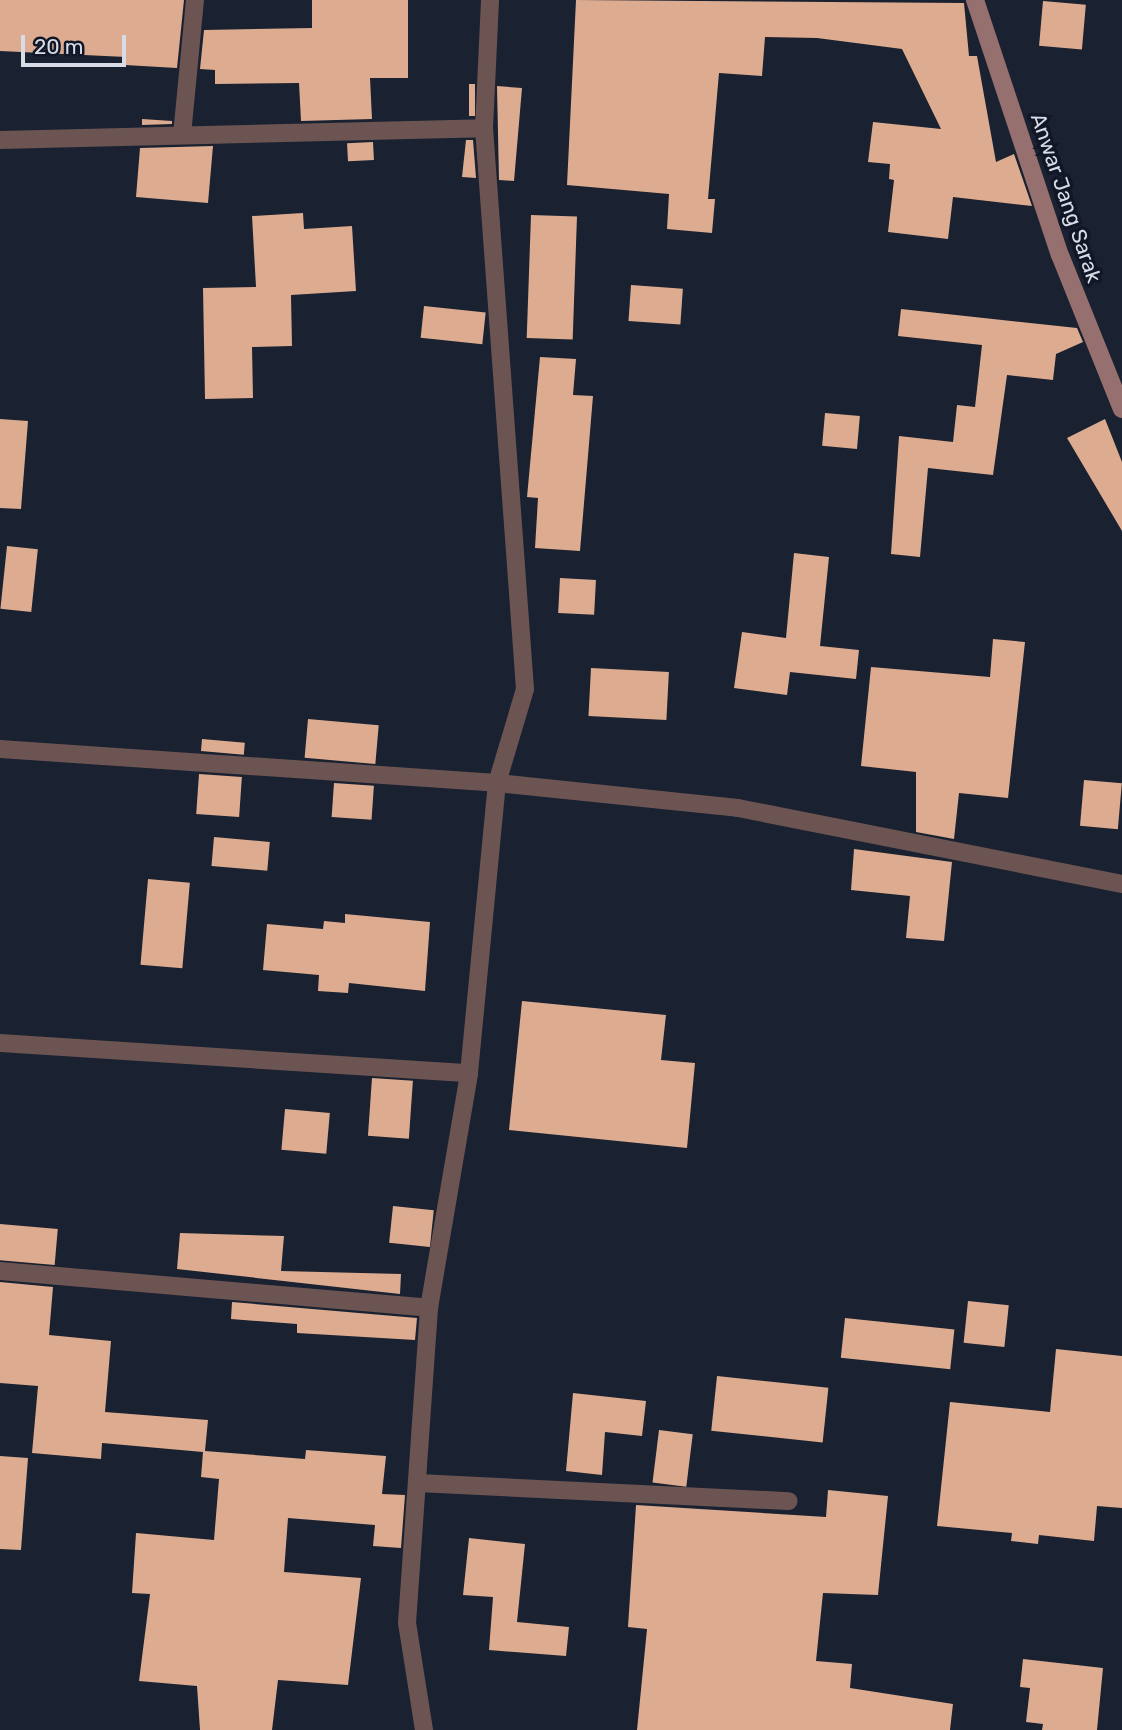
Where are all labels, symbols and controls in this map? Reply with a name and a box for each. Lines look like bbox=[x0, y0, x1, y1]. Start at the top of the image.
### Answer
scale bar bbox=[24, 21, 130, 65]
text: 20 m bbox=[34, 34, 83, 59]
street label: Anwar Jang Sarak bbox=[1025, 110, 1107, 286]

